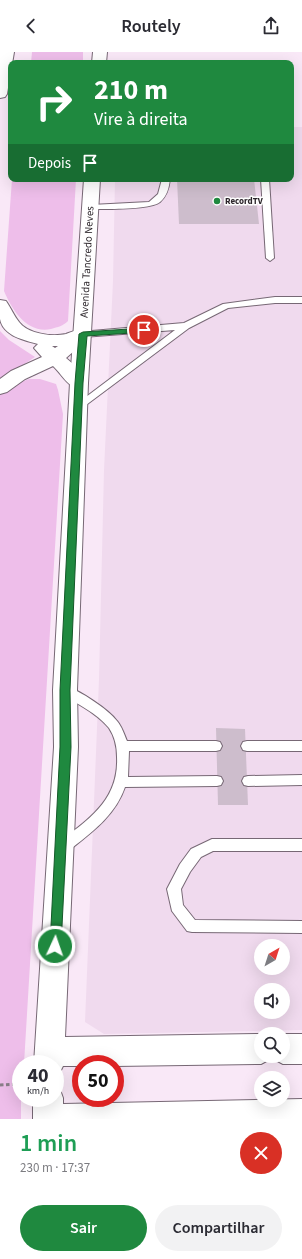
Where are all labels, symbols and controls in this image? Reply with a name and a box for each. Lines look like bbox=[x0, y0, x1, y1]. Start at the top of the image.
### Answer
text: Routely bbox=[121, 14, 181, 39]
icon: back bbox=[20, 15, 42, 37]
icon: share bbox=[260, 15, 282, 37]
text: 210 m bbox=[94, 70, 168, 110]
icon: right bbox=[28, 76, 80, 128]
text: Vire à direita bbox=[94, 107, 188, 132]
icon: arrive bbox=[79, 152, 101, 174]
text: Depois bbox=[28, 153, 71, 174]
place label: RecordTV bbox=[225, 195, 264, 208]
marker: RecordTV bbox=[212, 196, 222, 206]
street label: Avenida Tancredo Neves bbox=[77, 205, 97, 318]
pin bbox=[127, 313, 161, 347]
icon: arrive bbox=[133, 319, 155, 341]
position arrow bbox=[34, 925, 76, 967]
north arrow bbox=[254, 939, 290, 975]
map controls bbox=[254, 939, 290, 1107]
button: sound bbox=[254, 983, 290, 1019]
button: search bbox=[254, 1027, 290, 1063]
speed limit sign: 50 bbox=[72, 1055, 124, 1107]
text: 40 bbox=[27, 1062, 49, 1090]
button: layers bbox=[254, 1071, 290, 1107]
text: km/h bbox=[27, 1084, 49, 1098]
text: 1 min bbox=[20, 1126, 77, 1161]
button: close bbox=[240, 1132, 282, 1174]
text: 230 m · 17:37 bbox=[20, 1159, 90, 1177]
button: Sair bbox=[20, 1205, 147, 1251]
button: Compartilhar bbox=[155, 1205, 282, 1251]

